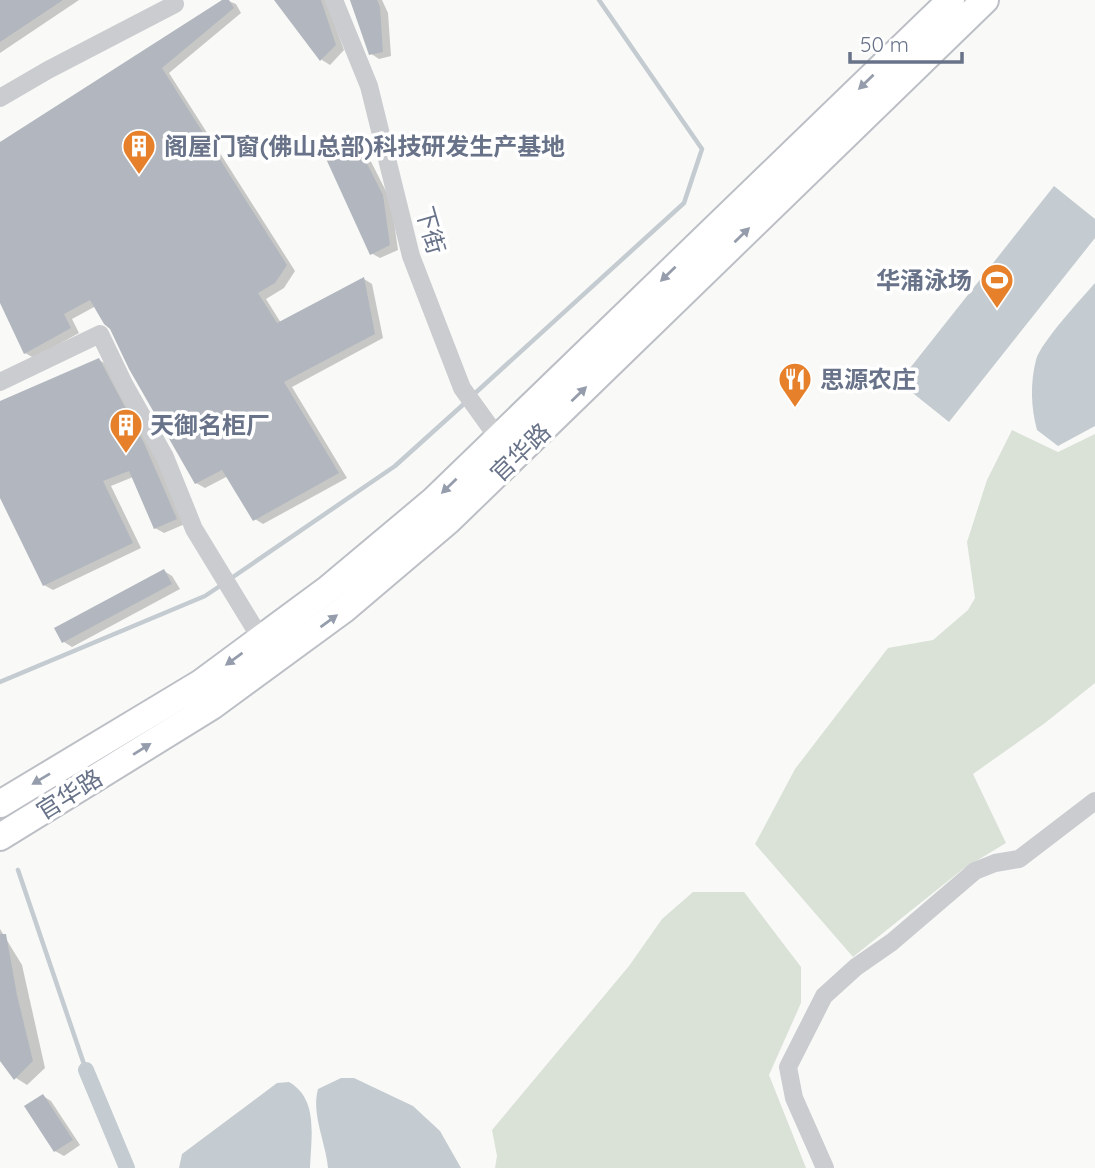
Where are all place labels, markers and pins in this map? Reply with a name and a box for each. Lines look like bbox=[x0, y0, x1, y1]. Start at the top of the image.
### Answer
building icon: 阁屋门窗(佛山总部)科技研发生产基地 bbox=[120, 127, 158, 176]
place label: 阁屋门窗(佛山总部)科技研发生产基地 bbox=[164, 131, 565, 161]
sports icon: 华涌泳场 bbox=[978, 261, 1016, 310]
place label: 华涌泳场 bbox=[876, 265, 972, 295]
restaurant icon: 思源农庄 bbox=[776, 360, 814, 409]
place label: 思源农庄 bbox=[820, 364, 916, 394]
building icon: 天御名柜厂 bbox=[107, 406, 145, 455]
place label: 天御名柜厂 bbox=[150, 410, 270, 440]

